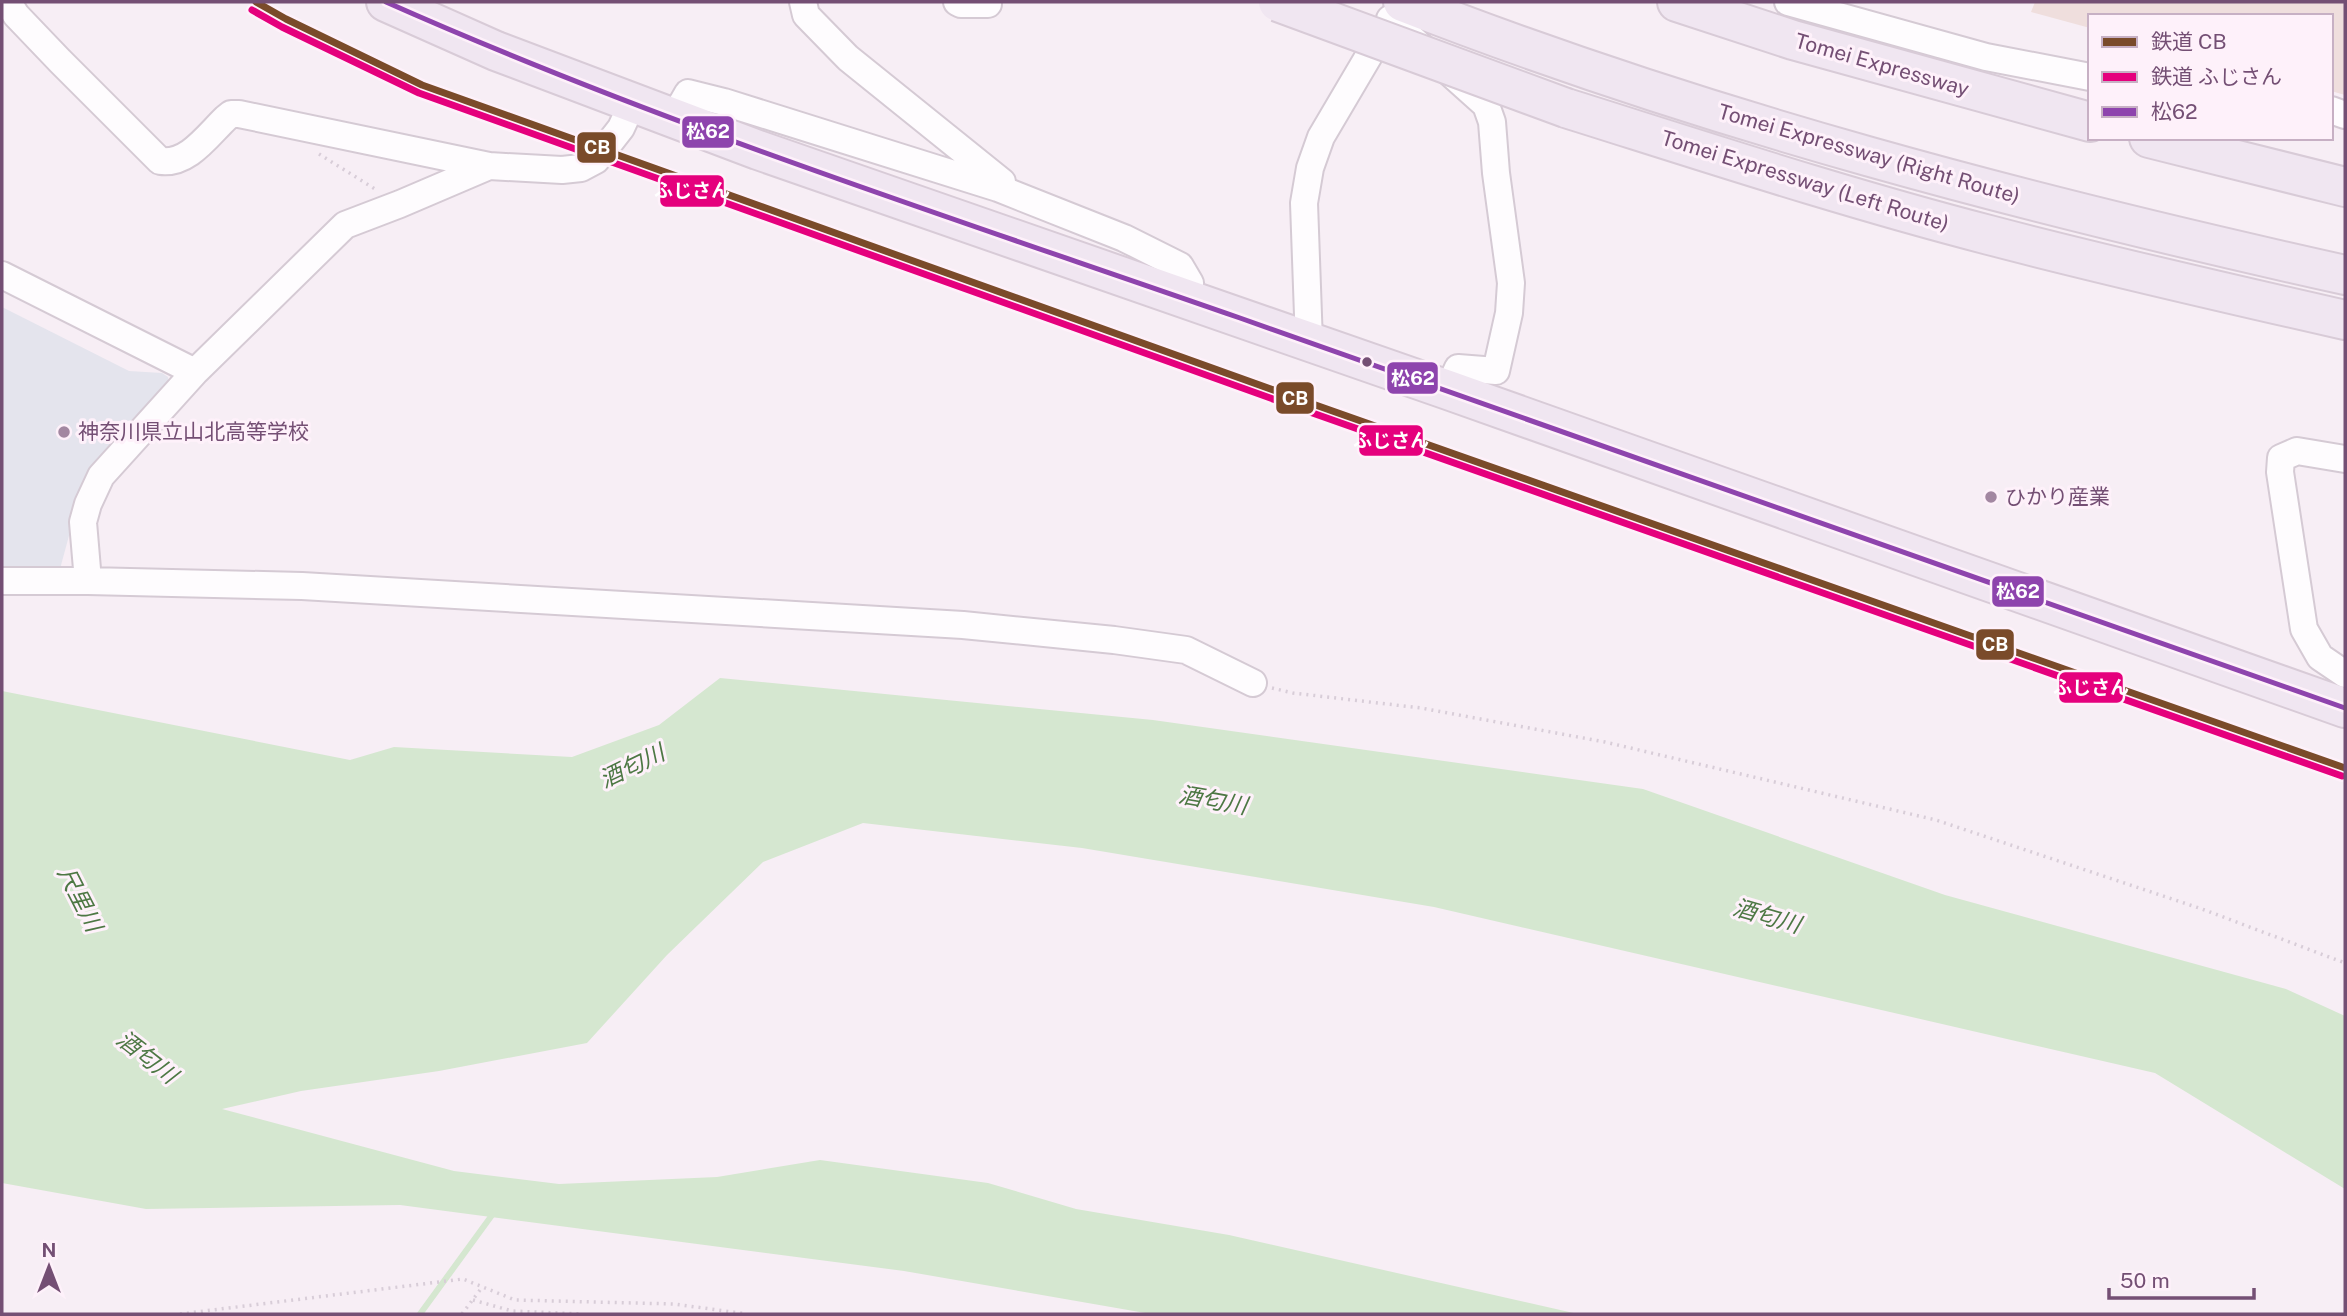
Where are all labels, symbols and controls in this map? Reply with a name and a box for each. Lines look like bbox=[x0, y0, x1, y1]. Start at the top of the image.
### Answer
legend bbox=[2088, 14, 2333, 140]
street label: Tomei Expressway bbox=[1792, 28, 1972, 101]
text: 鉄道 CB bbox=[2151, 29, 2227, 54]
text: 鉄道 ふじさん bbox=[2151, 64, 2282, 89]
street label: Tomei Expressway (Right Route) bbox=[1715, 98, 2023, 209]
text: 松62 bbox=[2151, 99, 2198, 124]
line badge: 松62 bbox=[681, 115, 735, 149]
text: 松62 bbox=[686, 120, 730, 142]
street label: Tomei Expressway (Left Route) bbox=[1658, 125, 1952, 236]
line badge: CB bbox=[576, 131, 617, 164]
text: CB bbox=[584, 136, 610, 158]
line badge: ふじさん bbox=[659, 174, 725, 208]
text: ふじさん bbox=[654, 179, 730, 201]
unlabelled marker bbox=[1360, 355, 1374, 369]
line badge: 松62 bbox=[1386, 361, 1439, 395]
text: 松62 bbox=[1391, 367, 1435, 389]
line badge: CB bbox=[1275, 381, 1315, 415]
text: CB bbox=[1282, 387, 1308, 409]
place label: 神奈川県立山北高等学校 bbox=[78, 419, 309, 444]
marker: 神奈川県立山北高等学校 bbox=[56, 424, 72, 440]
line badge: ふじさん bbox=[1358, 424, 1424, 457]
text: ふじさん bbox=[1353, 429, 1429, 451]
place label: ひかり産業 bbox=[2005, 484, 2110, 509]
marker: ひかり産業 bbox=[1983, 489, 1999, 505]
line badge: 松62 bbox=[1991, 575, 2045, 608]
text: 松62 bbox=[1996, 580, 2040, 602]
line badge: CB bbox=[1975, 628, 2015, 661]
text: CB bbox=[1982, 633, 2008, 655]
line badge: ふじさん bbox=[2058, 671, 2124, 704]
text: ふじさん bbox=[2053, 676, 2129, 698]
water label: 酒匂川 bbox=[595, 737, 671, 793]
water label: 酒匂川 bbox=[1177, 780, 1252, 819]
water label: 尺里川 bbox=[53, 862, 109, 938]
water label: 酒匂川 bbox=[1730, 893, 1807, 939]
water label: 酒匂川 bbox=[112, 1025, 185, 1090]
north arrow bbox=[14, 1232, 84, 1302]
text: N bbox=[42, 1239, 56, 1261]
scale bar bbox=[2109, 1256, 2254, 1300]
text: 50 m bbox=[2120, 1268, 2170, 1293]

